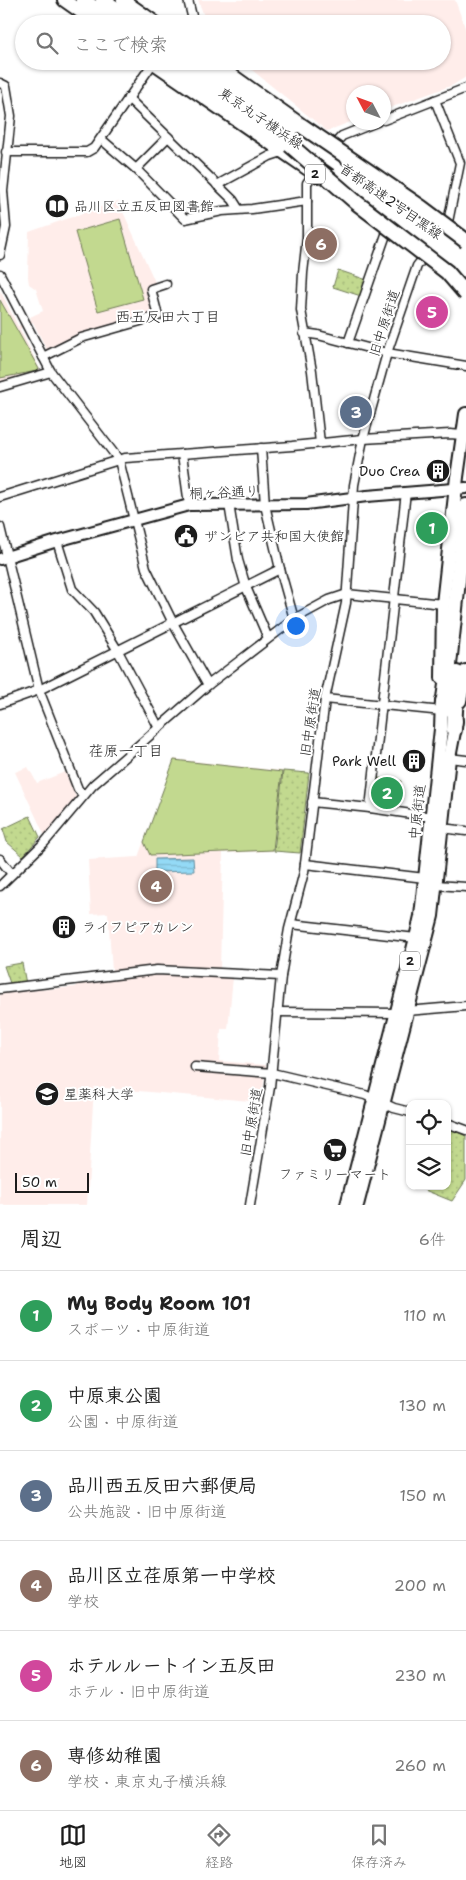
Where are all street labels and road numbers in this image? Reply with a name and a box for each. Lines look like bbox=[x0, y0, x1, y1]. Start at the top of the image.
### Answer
street label: 東京丸子横浜線 bbox=[215, 83, 307, 153]
street label: 首都高速2号目黒線 bbox=[336, 159, 446, 243]
road number: 2 bbox=[305, 164, 325, 183]
street label: 旧中原街道 bbox=[365, 287, 403, 359]
street label: 桐ヶ谷通り bbox=[189, 482, 259, 502]
street label: 旧中原街道 bbox=[296, 686, 324, 758]
street label: 中原街道 bbox=[405, 783, 429, 841]
road number: 2 bbox=[400, 951, 420, 970]
street label: 旧中原街道 bbox=[236, 1086, 266, 1158]

